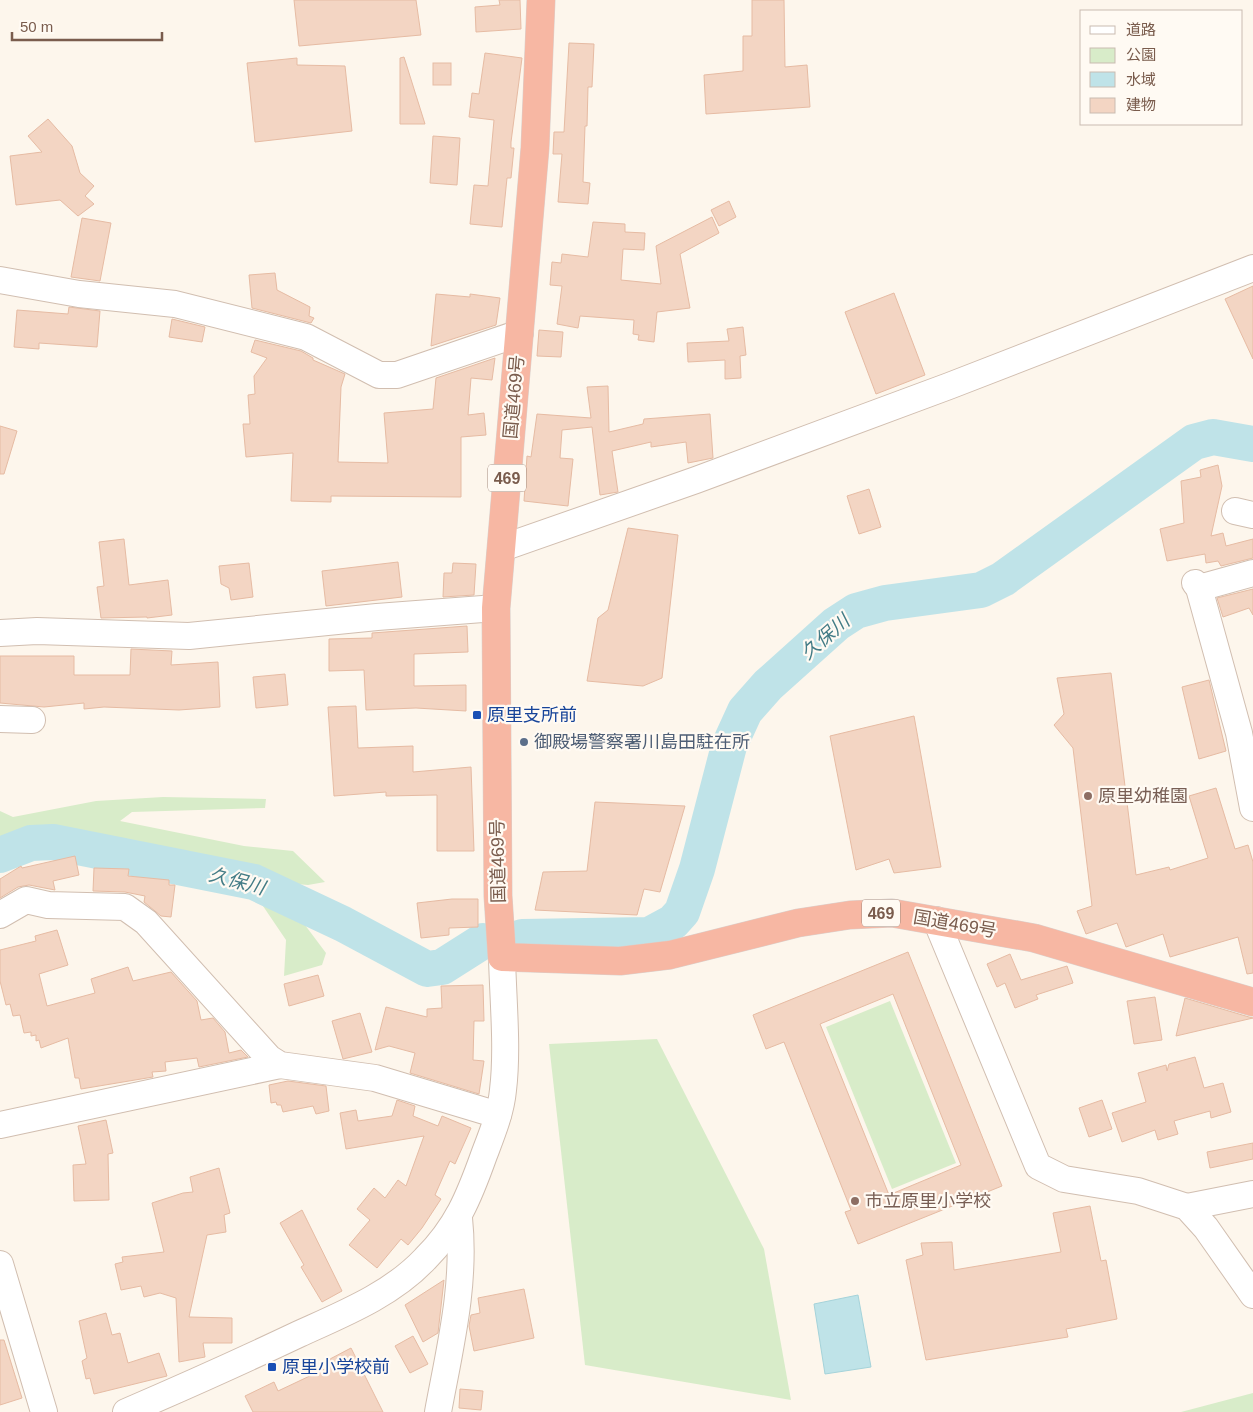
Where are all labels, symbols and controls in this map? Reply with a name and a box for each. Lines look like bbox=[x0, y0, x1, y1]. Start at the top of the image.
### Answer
scale bar bbox=[12, 10, 162, 42]
legend bbox=[1080, 10, 1243, 125]
text: 50 m bbox=[20, 18, 53, 35]
text: 道路 bbox=[1126, 21, 1156, 38]
text: 公園 bbox=[1126, 46, 1156, 63]
text: 水域 bbox=[1126, 71, 1156, 88]
text: 建物 bbox=[1126, 96, 1156, 113]
street label: 国道469号 bbox=[500, 354, 528, 440]
road number: 469 bbox=[488, 464, 526, 492]
water label: 久保川 bbox=[797, 609, 855, 664]
place label: 原里支所前 bbox=[487, 705, 577, 725]
marker: 原里支所前 bbox=[471, 709, 483, 721]
place label: 御殿場警察署川島田駐在所 bbox=[534, 732, 750, 752]
marker: 御殿場警察署川島田駐在所 bbox=[518, 736, 530, 748]
place label: 原里幼稚園 bbox=[1098, 786, 1188, 806]
marker: 原里幼稚園 bbox=[1082, 790, 1094, 802]
street label: 国道469号 bbox=[487, 819, 509, 903]
water label: 久保川 bbox=[207, 863, 269, 899]
road number: 469 bbox=[862, 900, 900, 926]
street label: 国道469号 bbox=[912, 907, 998, 941]
place label: 市立原里小学校 bbox=[865, 1191, 991, 1211]
marker: 市立原里小学校 bbox=[849, 1195, 861, 1207]
place label: 原里小学校前 bbox=[282, 1357, 390, 1377]
marker: 原里小学校前 bbox=[266, 1361, 278, 1373]

